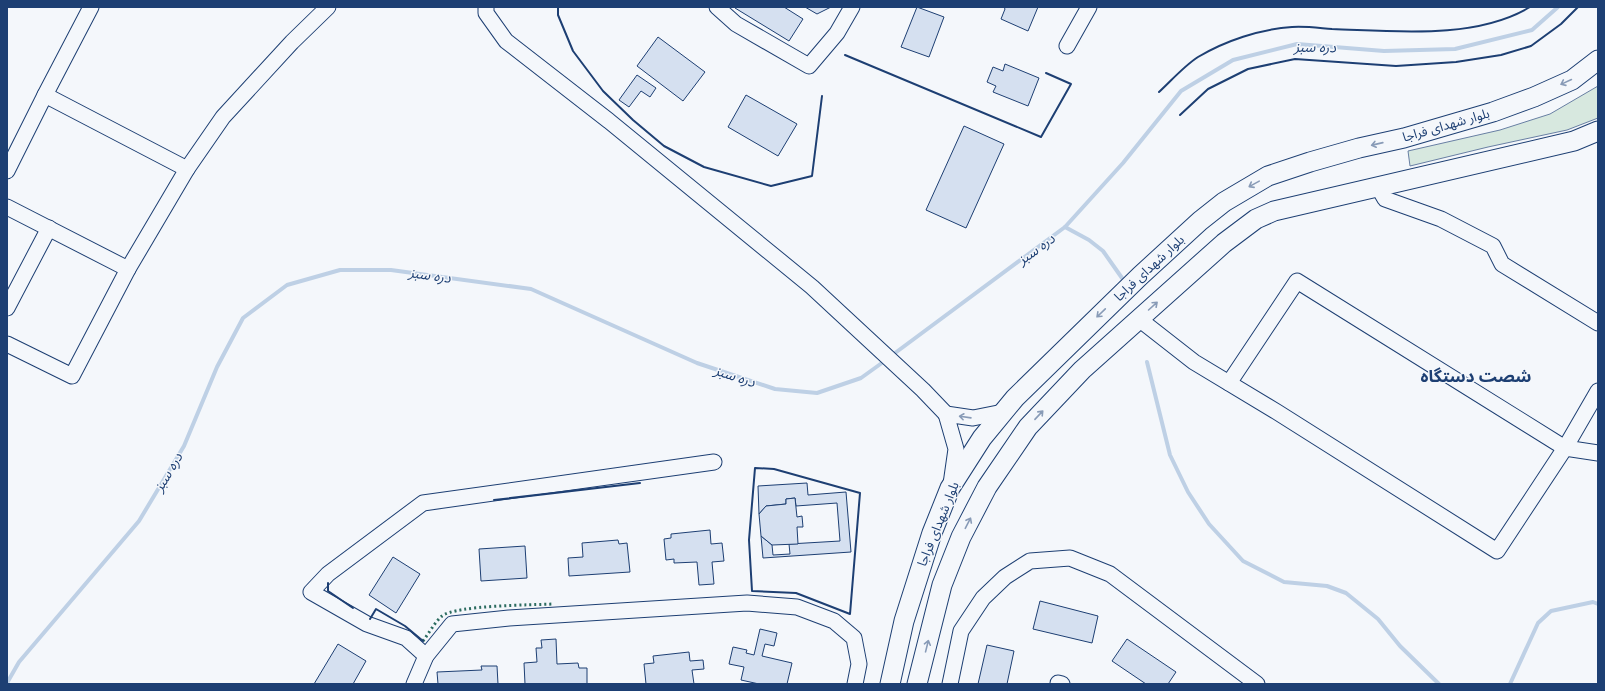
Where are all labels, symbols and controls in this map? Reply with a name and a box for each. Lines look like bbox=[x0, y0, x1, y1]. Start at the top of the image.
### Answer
water label: دره سبز bbox=[1293, 38, 1336, 56]
one-way arrow bbox=[1561, 79, 1573, 86]
street label: بلوار شهدای فراجا bbox=[1400, 104, 1492, 146]
one-way arrow bbox=[1371, 141, 1384, 149]
one-way arrow bbox=[1248, 181, 1260, 189]
water label: دره سبز bbox=[1013, 229, 1058, 269]
street label: بلوار شهدای فراجا bbox=[1110, 231, 1188, 305]
water label: دره سبز bbox=[407, 263, 452, 287]
one-way arrow bbox=[1148, 302, 1158, 311]
one-way arrow bbox=[1096, 308, 1106, 318]
water label: دره سبز bbox=[711, 361, 758, 391]
district label: شصت دستگاه bbox=[1421, 365, 1531, 387]
one-way arrow bbox=[1035, 410, 1044, 420]
one-way arrow bbox=[959, 413, 972, 421]
water label: دره سبز bbox=[149, 449, 187, 495]
street label: بلوار شهدای فراجا bbox=[913, 479, 963, 569]
one-way arrow bbox=[965, 517, 972, 529]
one-way arrow bbox=[924, 640, 931, 653]

